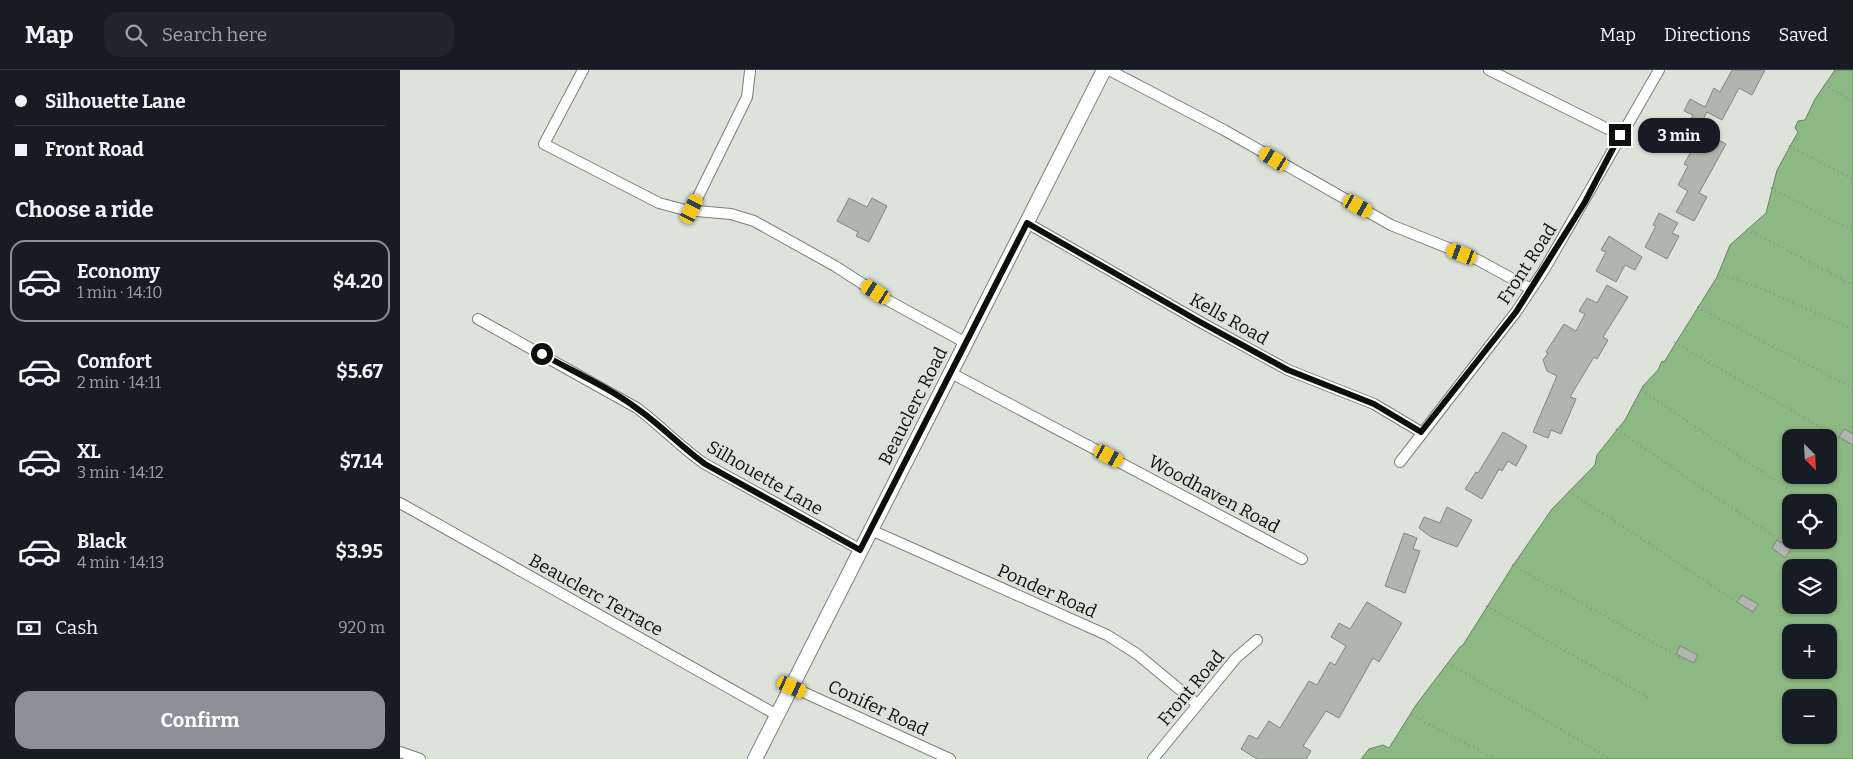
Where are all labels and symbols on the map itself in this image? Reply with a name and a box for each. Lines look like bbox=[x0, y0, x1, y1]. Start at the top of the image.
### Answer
callout: 3 min bbox=[1638, 118, 1720, 152]
route end bbox=[1609, 124, 1631, 146]
car bbox=[1257, 145, 1290, 173]
car bbox=[678, 192, 705, 226]
car bbox=[1341, 192, 1374, 220]
street label: Front Road bbox=[1493, 219, 1561, 308]
car bbox=[1445, 242, 1478, 266]
car bbox=[859, 278, 892, 306]
street label: Kells Road bbox=[1186, 288, 1273, 350]
route start bbox=[531, 343, 553, 365]
street label: Beauclerc Road bbox=[874, 343, 952, 468]
north arrow bbox=[1782, 429, 1838, 484]
street label: Silhouette Lane bbox=[703, 436, 827, 520]
car bbox=[1092, 442, 1125, 470]
street label: Woodhaven Road bbox=[1145, 450, 1284, 538]
street label: Beauclerc Terrace bbox=[525, 549, 667, 641]
street label: Ponder Road bbox=[994, 559, 1100, 623]
street label: Front Road bbox=[1153, 646, 1229, 730]
car bbox=[775, 674, 808, 700]
street label: Conifer Road bbox=[824, 675, 932, 741]

